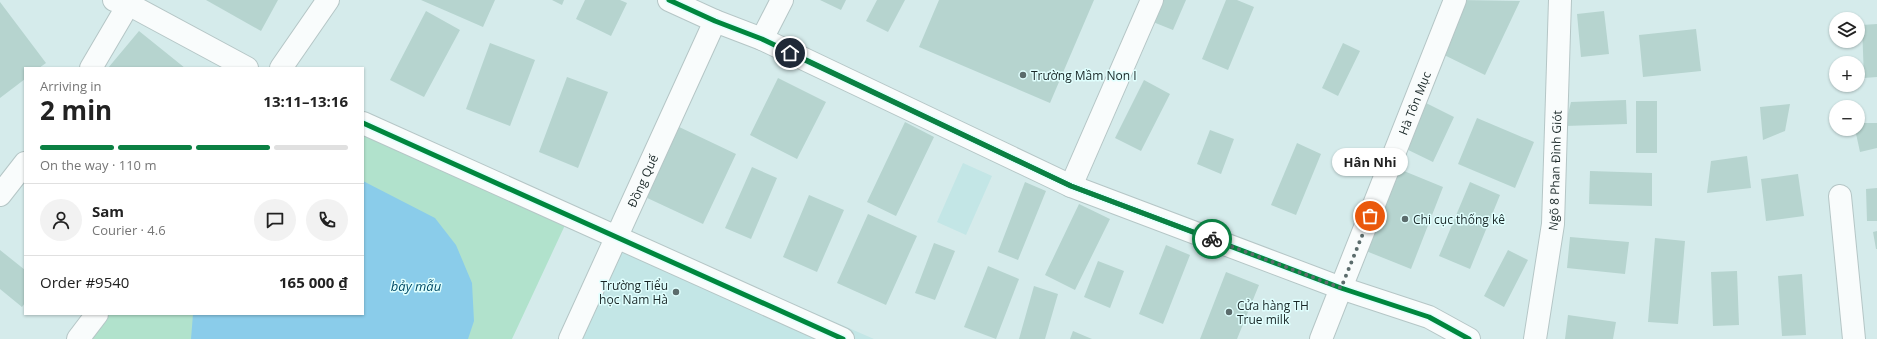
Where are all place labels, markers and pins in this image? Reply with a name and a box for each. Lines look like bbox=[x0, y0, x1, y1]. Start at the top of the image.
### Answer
pin bbox=[773, 36, 807, 70]
place label: Trường Mầm Non I bbox=[1031, 67, 1137, 84]
marker: Trường Mầm Non I bbox=[1018, 70, 1028, 80]
callout: Hân Nhi bbox=[1332, 148, 1408, 176]
pin bbox=[1353, 199, 1387, 233]
place label: Chi cục thống kê bbox=[1413, 211, 1505, 228]
marker: Chi cục thống kê bbox=[1400, 214, 1410, 224]
place label: Trường Tiểu học Nam Hà bbox=[599, 277, 668, 308]
marker: Trường Tiểu học Nam Hà bbox=[671, 287, 681, 297]
place label: Cửa hàng TH True milk bbox=[1237, 297, 1309, 328]
marker: Cửa hàng TH True milk bbox=[1224, 307, 1234, 317]

